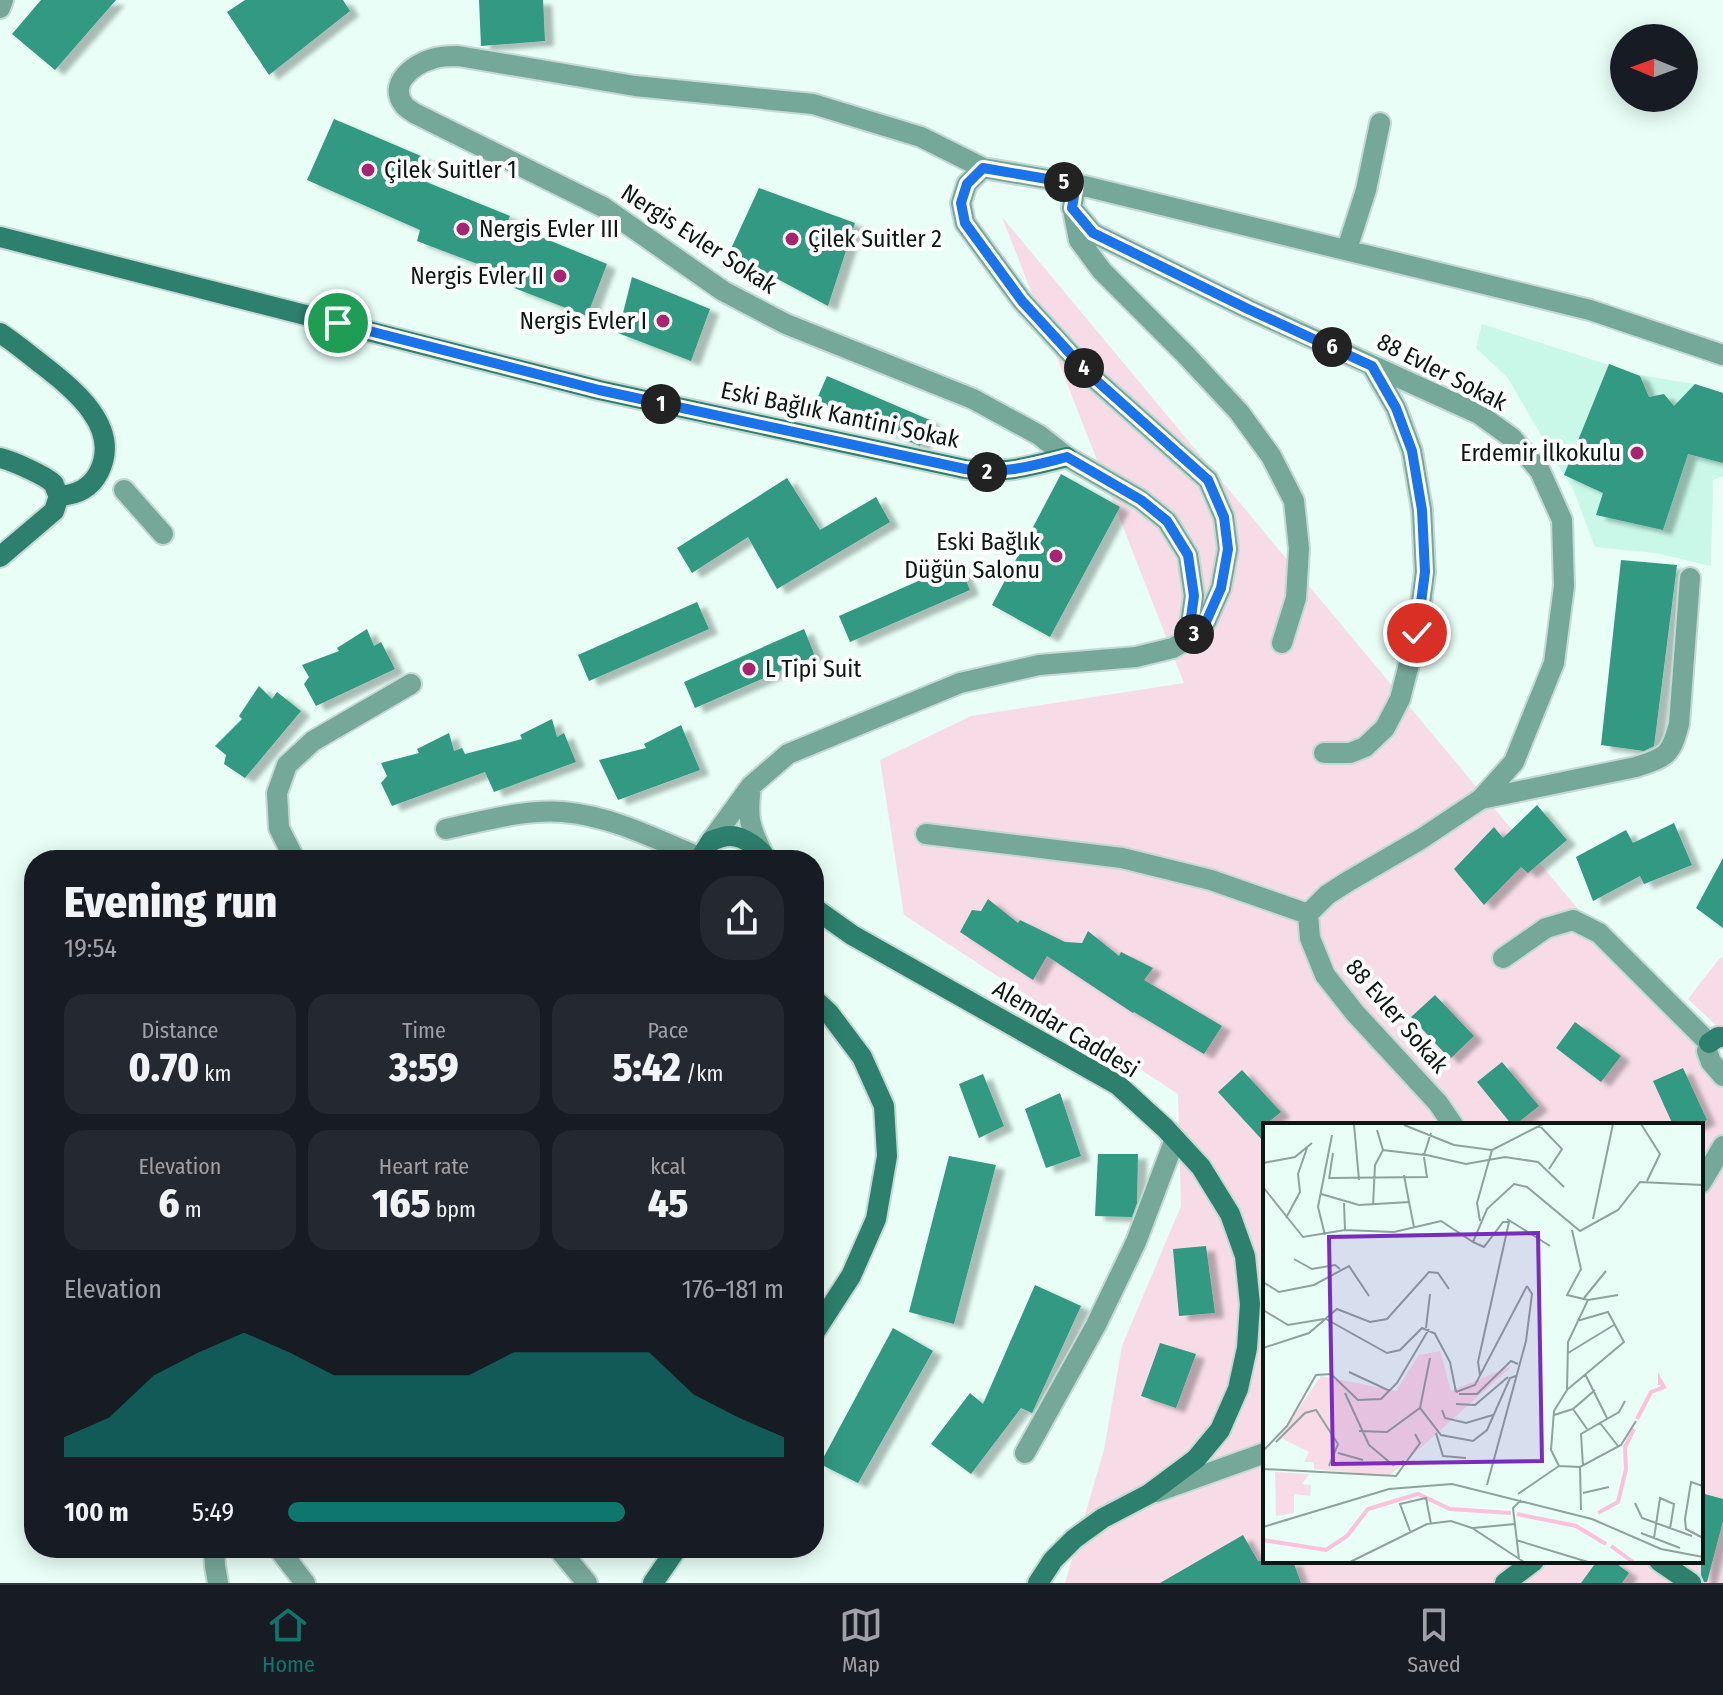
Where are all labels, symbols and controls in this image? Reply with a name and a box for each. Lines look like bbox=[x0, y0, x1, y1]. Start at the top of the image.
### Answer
north arrow bbox=[1610, 24, 1698, 112]
map controls bbox=[1610, 24, 1698, 112]
place label: Çilek Suitler 1 bbox=[384, 156, 517, 184]
marker: Çilek Suitler 1 bbox=[359, 161, 377, 179]
pin: 5 bbox=[1044, 162, 1084, 202]
text: 5 bbox=[1059, 168, 1069, 195]
street label: Nergis Evler Sokak bbox=[616, 178, 783, 300]
place label: Nergis Evler III bbox=[479, 215, 619, 243]
marker: Nergis Evler III bbox=[454, 220, 472, 238]
place label: Çilek Suitler 2 bbox=[808, 225, 942, 253]
marker: Çilek Suitler 2 bbox=[783, 230, 801, 248]
place label: Nergis Evler II bbox=[410, 262, 544, 290]
marker: Nergis Evler II bbox=[551, 267, 569, 285]
pin bbox=[304, 289, 372, 357]
icon: arrive bbox=[316, 301, 360, 345]
place label: Nergis Evler I bbox=[519, 307, 647, 335]
marker: Nergis Evler I bbox=[654, 312, 672, 330]
pin: 6 bbox=[1312, 327, 1352, 367]
street label: 88 Evler Sokak bbox=[1373, 327, 1512, 417]
text: 6 bbox=[1326, 333, 1338, 360]
pin: 4 bbox=[1064, 348, 1104, 388]
text: 4 bbox=[1078, 354, 1090, 381]
street label: Eski Bağlık Kantini Sokak bbox=[718, 376, 962, 454]
pin: 1 bbox=[641, 384, 681, 424]
text: 1 bbox=[656, 390, 666, 417]
place label: Erdemir İlkokulu bbox=[1460, 439, 1621, 467]
marker: Erdemir İlkokulu bbox=[1628, 444, 1646, 462]
pin: 2 bbox=[967, 452, 1007, 492]
text: 2 bbox=[982, 458, 992, 485]
place label: Eski Bağlık Düğün Salonu bbox=[904, 528, 1041, 584]
marker: Eski Bağlık Düğün Salonu bbox=[1047, 547, 1065, 565]
pin bbox=[1383, 599, 1451, 667]
icon: check bbox=[1395, 611, 1439, 655]
pin: 3 bbox=[1174, 614, 1214, 654]
text: 3 bbox=[1189, 620, 1199, 647]
place label: L Tipi Suit bbox=[765, 655, 861, 683]
marker: L Tipi Suit bbox=[740, 660, 758, 678]
text: Evening run bbox=[64, 876, 277, 929]
button: share bbox=[700, 876, 784, 960]
text: 19:54 bbox=[64, 933, 117, 964]
street label: 88 Evler Sokak bbox=[1340, 953, 1455, 1079]
street label: Alemdar Caddesi bbox=[988, 974, 1144, 1084]
text: Distance bbox=[141, 1017, 219, 1044]
text: Time bbox=[402, 1017, 446, 1044]
text: Pace bbox=[647, 1017, 689, 1044]
text: 0.70 bbox=[129, 1044, 199, 1092]
text: 3:59 bbox=[389, 1044, 459, 1092]
text: 5:42 bbox=[612, 1044, 681, 1092]
text: km bbox=[199, 1060, 231, 1087]
text: /km bbox=[681, 1060, 724, 1087]
inset map bbox=[1263, 1123, 1703, 1563]
text: Elevation bbox=[139, 1153, 221, 1180]
text: Heart rate bbox=[379, 1153, 469, 1180]
text: kcal bbox=[650, 1153, 686, 1180]
text: 6 bbox=[158, 1180, 180, 1228]
text: 165 bbox=[372, 1180, 430, 1228]
text: 45 bbox=[648, 1180, 688, 1228]
text: m bbox=[180, 1196, 202, 1223]
text: bpm bbox=[430, 1196, 476, 1223]
text: Elevation bbox=[64, 1274, 162, 1305]
text: 176–181 m bbox=[682, 1274, 784, 1305]
text: 100 m bbox=[64, 1497, 129, 1528]
text: 5:49 bbox=[192, 1497, 234, 1528]
tab: Home bbox=[262, 1603, 315, 1678]
tab: Map bbox=[839, 1603, 883, 1678]
tab: Saved bbox=[1407, 1603, 1461, 1678]

